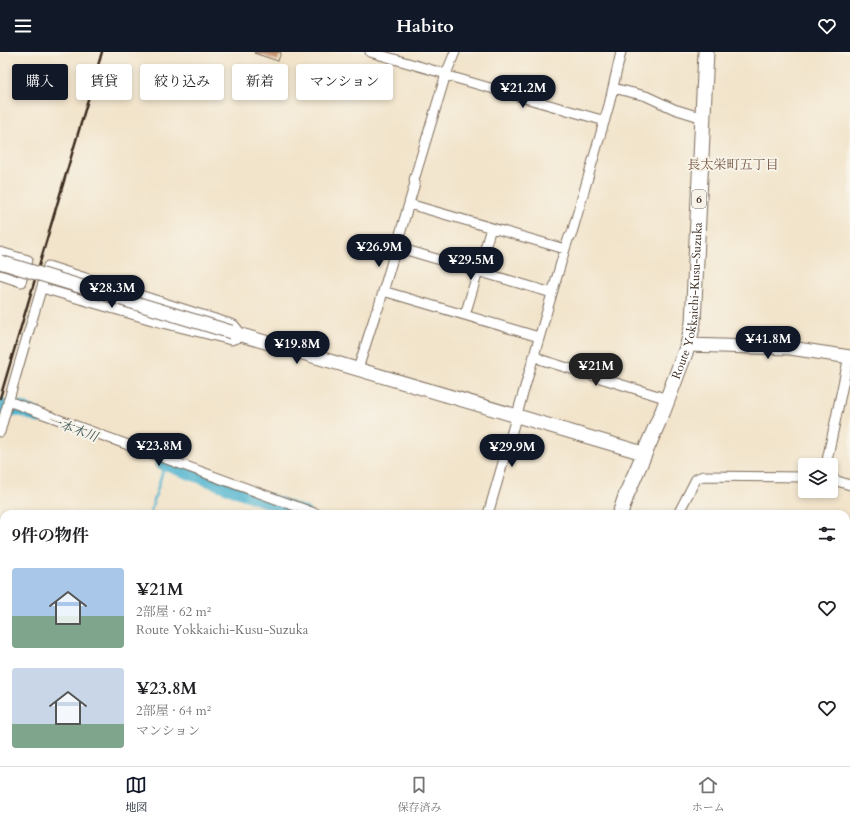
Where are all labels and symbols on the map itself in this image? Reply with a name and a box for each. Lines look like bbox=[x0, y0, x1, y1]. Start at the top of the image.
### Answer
pin: ¥21.2M bbox=[490, 75, 556, 109]
district label: 長太栄町五丁目 bbox=[687, 156, 779, 174]
road number: 6 bbox=[692, 190, 706, 208]
street label: Route Yokkaichi-Kusu-Suzuka bbox=[668, 221, 706, 381]
pin: ¥26.9M bbox=[346, 234, 412, 268]
pin: ¥29.5M bbox=[438, 247, 504, 281]
pin: ¥28.3M bbox=[79, 275, 145, 309]
pin: ¥41.8M bbox=[735, 326, 801, 360]
pin: ¥19.8M bbox=[264, 331, 330, 365]
pin: ¥21M bbox=[572, 353, 620, 387]
water label: 一本木川 bbox=[45, 412, 102, 447]
pin: ¥23.8M bbox=[126, 433, 192, 467]
pin: ¥29.9M bbox=[479, 434, 545, 468]

